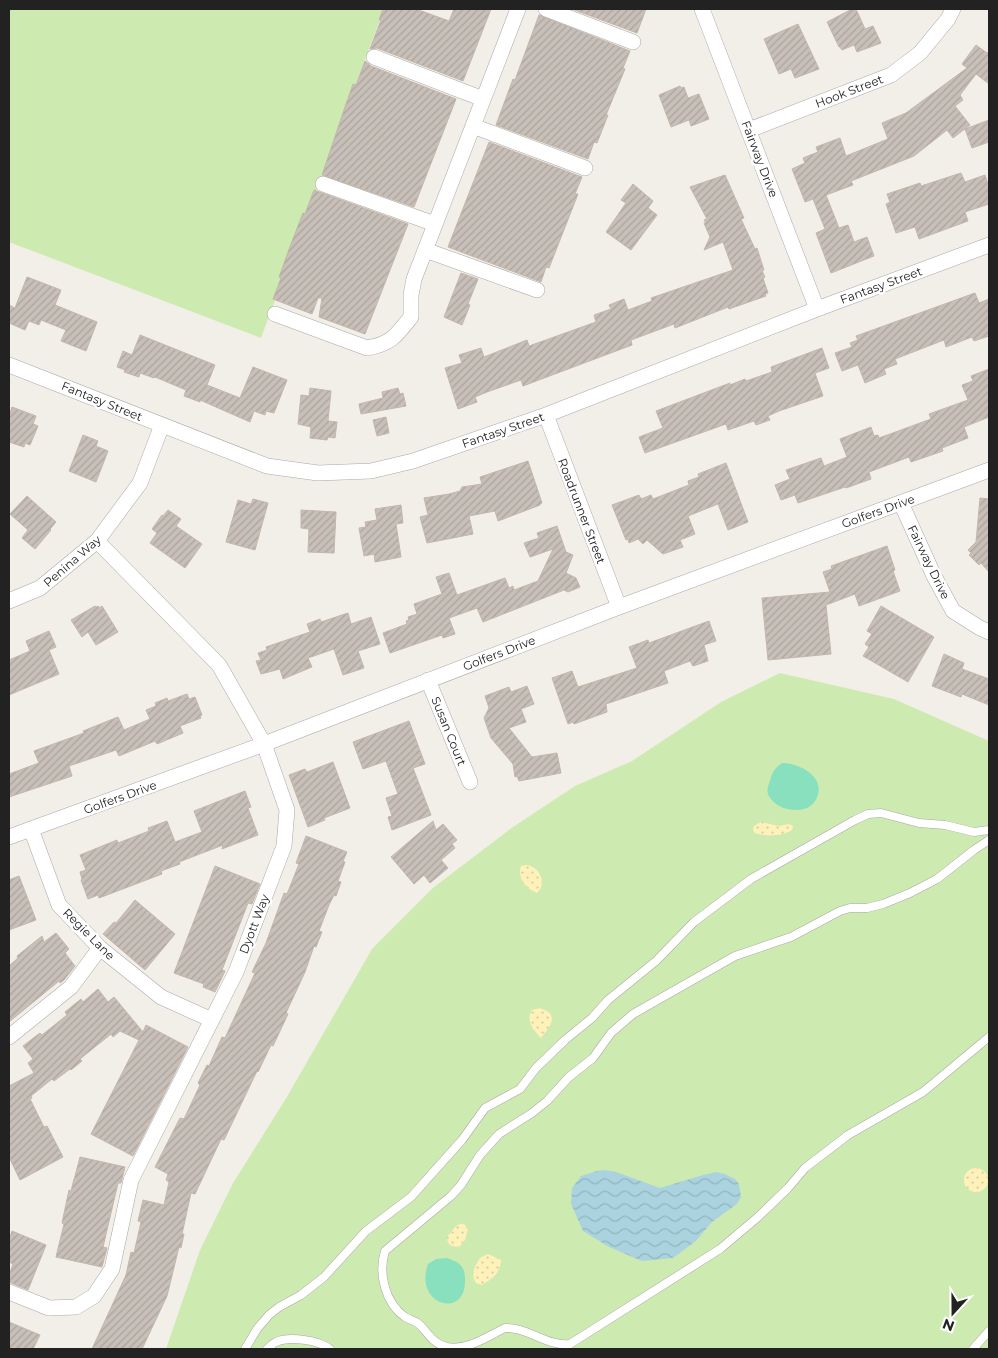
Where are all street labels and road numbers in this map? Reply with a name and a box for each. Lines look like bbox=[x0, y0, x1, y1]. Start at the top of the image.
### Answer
street label: Hook Street bbox=[813, 71, 885, 111]
street label: Fairway Drive bbox=[739, 119, 781, 199]
street label: Fantasy Street bbox=[838, 263, 924, 307]
street label: Fantasy Street bbox=[59, 378, 145, 424]
street label: Fantasy Street bbox=[460, 409, 546, 451]
street label: Roadrunner Street bbox=[555, 456, 609, 566]
street label: Golfers Drive bbox=[840, 491, 916, 531]
street label: Fairway Drive bbox=[905, 522, 953, 602]
street label: Penina Way bbox=[40, 532, 104, 590]
street label: Golfers Drive bbox=[461, 632, 537, 674]
street label: Susan Court bbox=[428, 694, 470, 768]
street label: Golfers Drive bbox=[82, 777, 158, 817]
street label: Dyott Way bbox=[236, 892, 272, 956]
street label: Regie Lane bbox=[60, 905, 118, 963]

